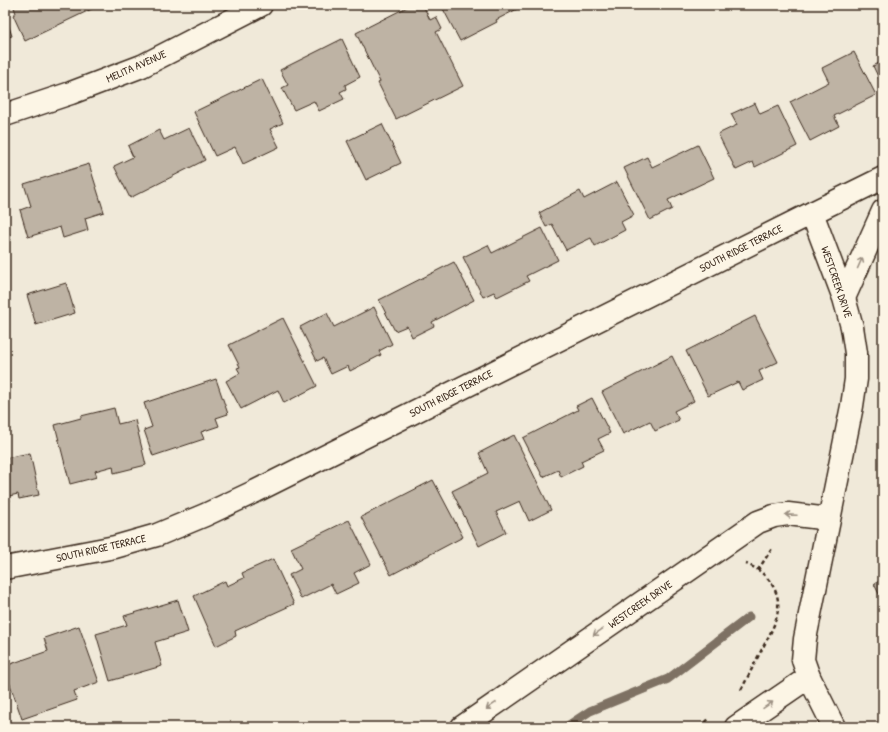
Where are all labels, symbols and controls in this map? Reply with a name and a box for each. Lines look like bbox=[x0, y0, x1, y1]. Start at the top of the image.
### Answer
street label: MELITA AVENUE bbox=[104, 46, 168, 85]
street label: SOUTH RIDGE TERRACE bbox=[697, 221, 785, 275]
street label: WESTCREEK DRIVE bbox=[818, 244, 856, 320]
one-way arrow bbox=[857, 257, 864, 269]
street label: SOUTH RIDGE TERRACE bbox=[407, 366, 495, 420]
one-way arrow bbox=[785, 511, 798, 519]
street label: SOUTH RIDGE TERRACE bbox=[55, 531, 147, 565]
street label: WESTCREEK DRIVE bbox=[605, 577, 675, 631]
one-way arrow bbox=[593, 628, 604, 636]
one-way arrow bbox=[763, 701, 774, 709]
one-way arrow bbox=[486, 702, 497, 710]

